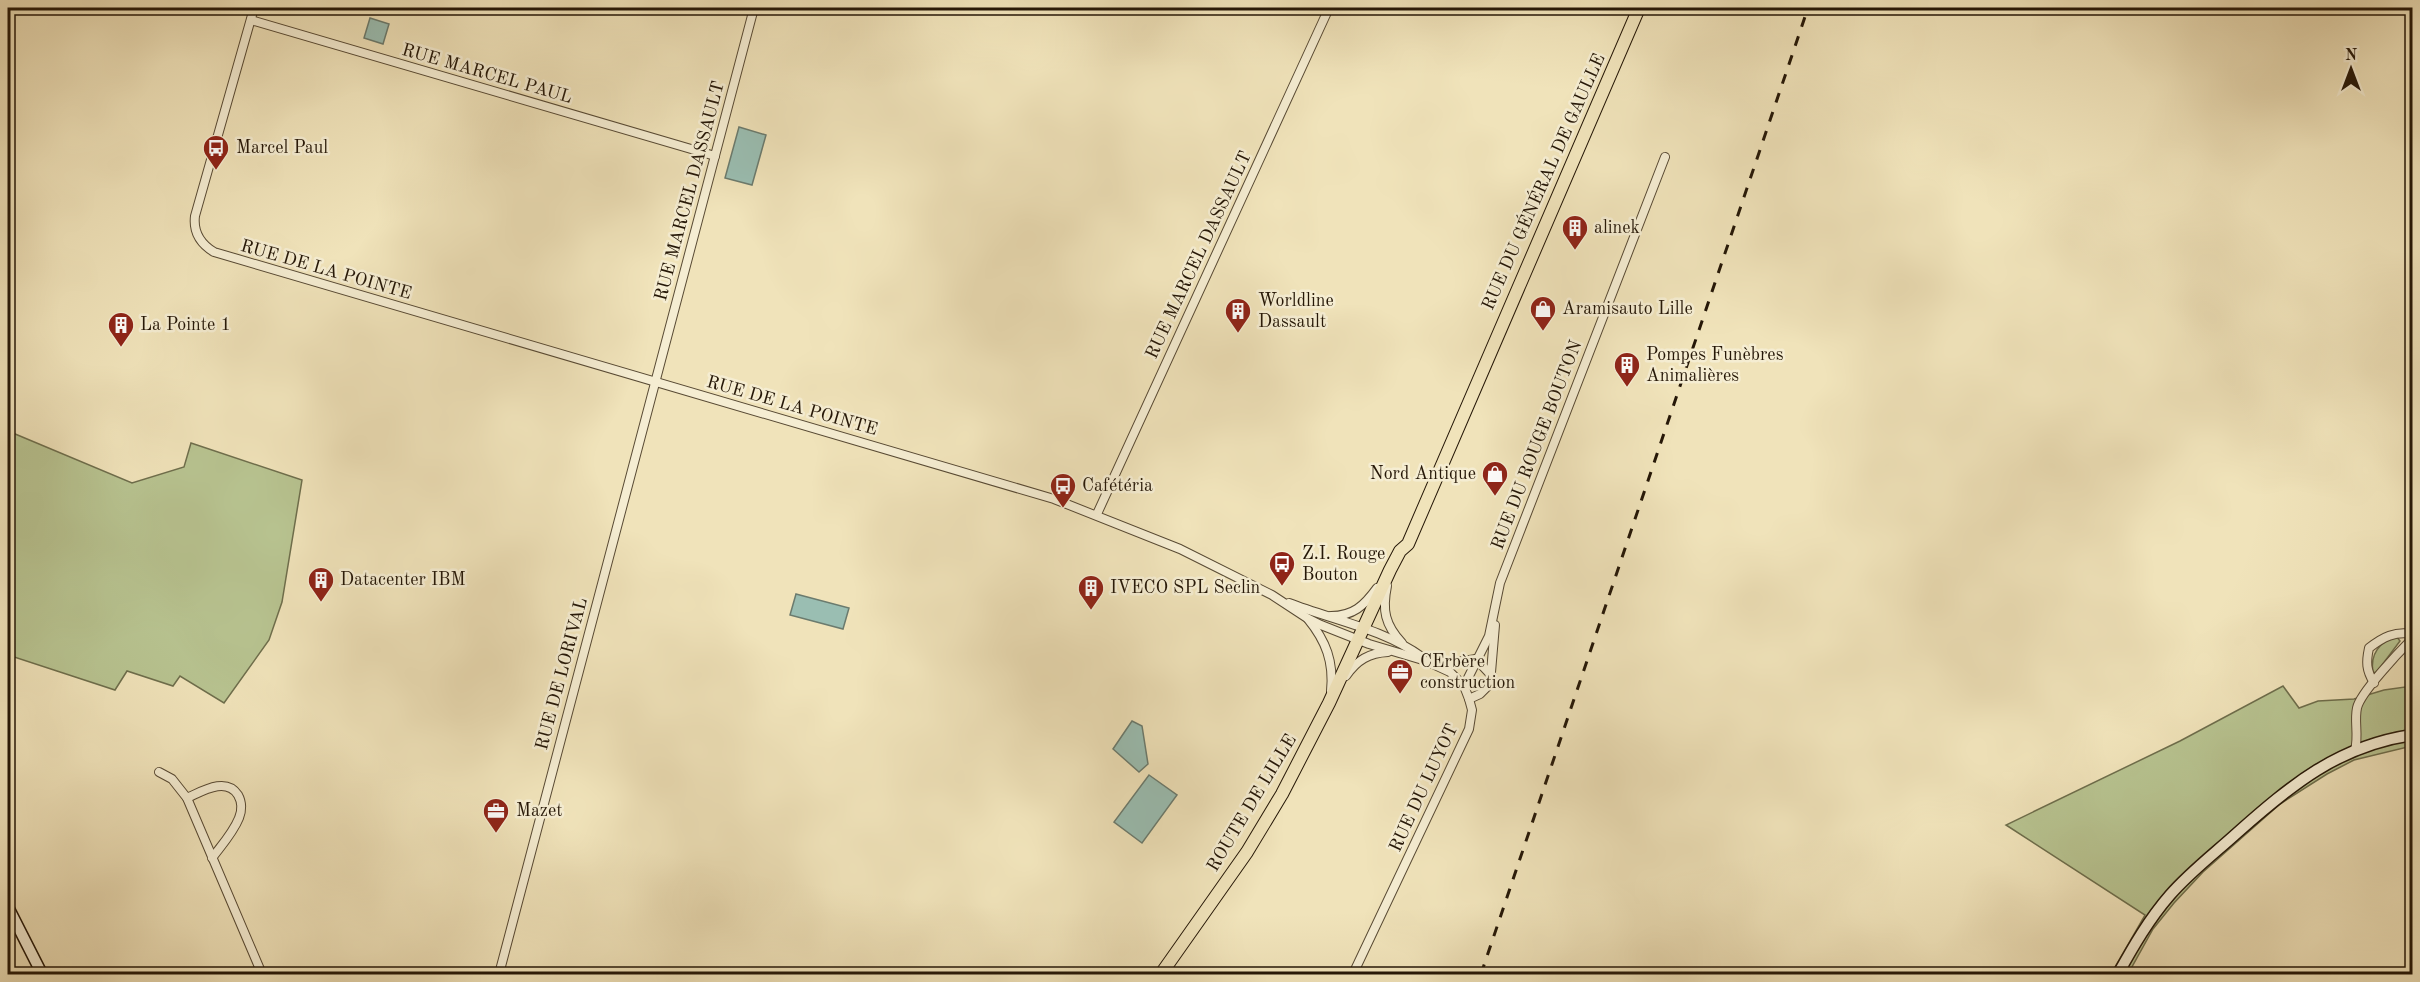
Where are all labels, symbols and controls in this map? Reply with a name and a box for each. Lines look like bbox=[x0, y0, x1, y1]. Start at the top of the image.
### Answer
north arrow bbox=[2321, 39, 2381, 99]
street label: RUE MARCEL PAUL bbox=[400, 41, 574, 107]
text: N bbox=[2345, 48, 2358, 64]
street label: RUE DU GÉNÉRAL DE GAULLE bbox=[1476, 50, 1609, 313]
street label: RUE MARCEL DASSAULT bbox=[652, 79, 728, 303]
bus stop icon: Marcel Paul bbox=[201, 133, 231, 171]
place label: Marcel Paul bbox=[236, 139, 328, 157]
street label: RUE MARCEL DASSAULT bbox=[1143, 148, 1255, 362]
building icon: alinek bbox=[1560, 213, 1590, 251]
place label: alinek bbox=[1594, 219, 1640, 237]
street label: RUE DE LA POINTE bbox=[238, 237, 414, 303]
place label: Worldline Dassault bbox=[1258, 292, 1334, 331]
shop icon: Aramisauto Lille bbox=[1528, 294, 1558, 332]
building icon: Worldline Dassault bbox=[1223, 296, 1253, 334]
place label: Aramisauto Lille bbox=[1562, 300, 1693, 318]
building icon: La Pointe 1 bbox=[106, 310, 136, 348]
place label: La Pointe 1 bbox=[140, 316, 231, 334]
street label: RUE DU ROUGE BOUTON bbox=[1489, 338, 1585, 552]
place label: Pompes Funèbres Animalières bbox=[1646, 346, 1784, 385]
building icon: Pompes Funèbres Animalières bbox=[1612, 350, 1642, 388]
street label: RUE DE LA POINTE bbox=[704, 373, 880, 439]
shop icon: Nord Antique bbox=[1480, 459, 1510, 497]
place label: Nord Antique bbox=[1370, 465, 1476, 483]
bus stop icon: Cafétéria bbox=[1048, 471, 1078, 509]
place label: Cafétéria bbox=[1082, 477, 1153, 495]
place label: Z.I. Rouge Bouton bbox=[1302, 545, 1385, 584]
bus stop icon: Z.I. Rouge Bouton bbox=[1267, 549, 1297, 587]
building icon: Datacenter IBM bbox=[306, 565, 336, 603]
place label: Datacenter IBM bbox=[340, 571, 466, 589]
building icon: IVECO SPL Seclin bbox=[1076, 573, 1106, 611]
place label: IVECO SPL Seclin bbox=[1110, 579, 1261, 597]
street label: RUE DE LORIVAL bbox=[533, 596, 591, 752]
place label: CErbère construction bbox=[1420, 653, 1516, 692]
office icon: CErbère construction bbox=[1385, 657, 1415, 695]
street label: RUE DU LUYOT bbox=[1387, 721, 1461, 855]
street label: ROUTE DE LILLE bbox=[1204, 731, 1300, 875]
office icon: Mazet bbox=[481, 796, 511, 834]
place label: Mazet bbox=[516, 802, 562, 820]

